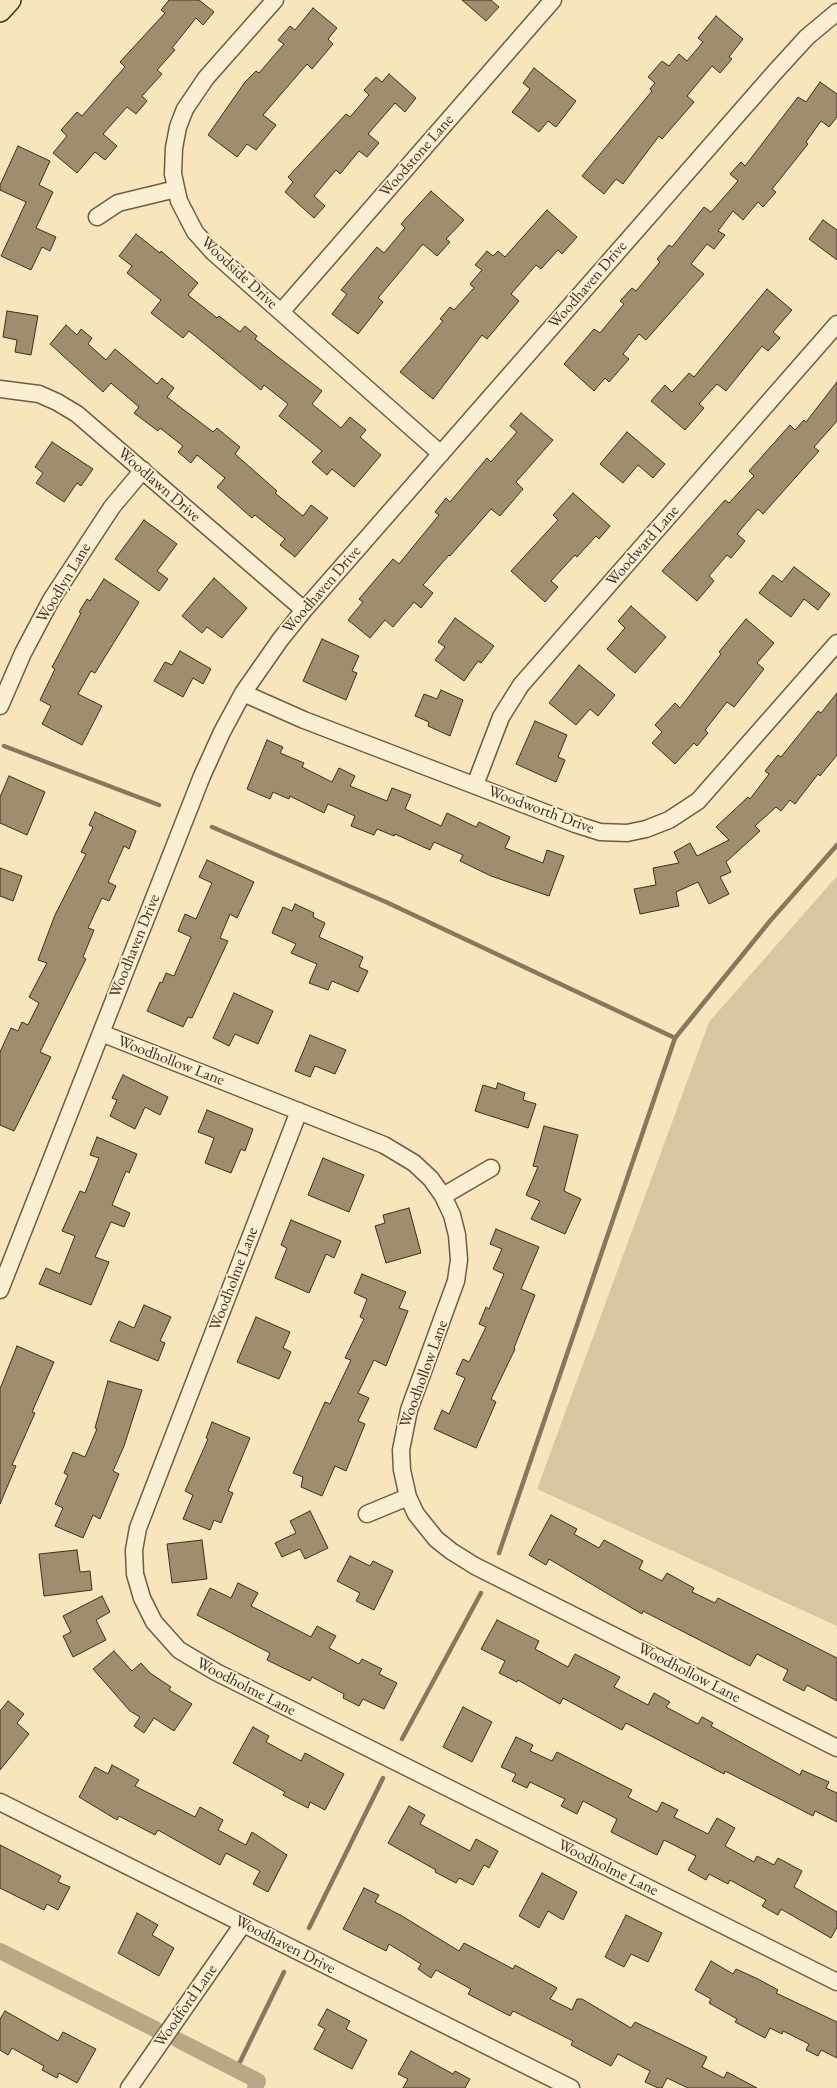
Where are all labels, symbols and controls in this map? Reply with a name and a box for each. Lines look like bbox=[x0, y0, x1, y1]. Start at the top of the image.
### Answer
street label: Woodstone Lane bbox=[376, 111, 458, 201]
street label: Woodside Drive bbox=[197, 233, 281, 313]
street label: Woodhaven Drive bbox=[545, 237, 631, 333]
street label: Woodlawn Drive bbox=[114, 444, 204, 526]
street label: Woodward Lane bbox=[603, 502, 683, 590]
street label: Woodlyn Lane bbox=[33, 540, 95, 626]
street label: Woodhaven Drive bbox=[279, 542, 365, 638]
street label: Woodworth Drive bbox=[485, 782, 597, 838]
street label: Woodhaven Drive bbox=[106, 891, 164, 1001]
street label: Woodhollow Lane bbox=[115, 1032, 227, 1090]
street label: Woodholme Lane bbox=[205, 1225, 263, 1333]
street label: Woodhollow Lane bbox=[396, 1318, 452, 1430]
street label: Woodhollow Lane bbox=[634, 1639, 744, 1707]
street label: Woodholme Lane bbox=[193, 1654, 299, 1720]
street label: Woodholme Lane bbox=[555, 1835, 661, 1901]
street label: Woodhaven Drive bbox=[232, 1911, 338, 1979]
street label: Woodford Lane bbox=[150, 1961, 222, 2051]

